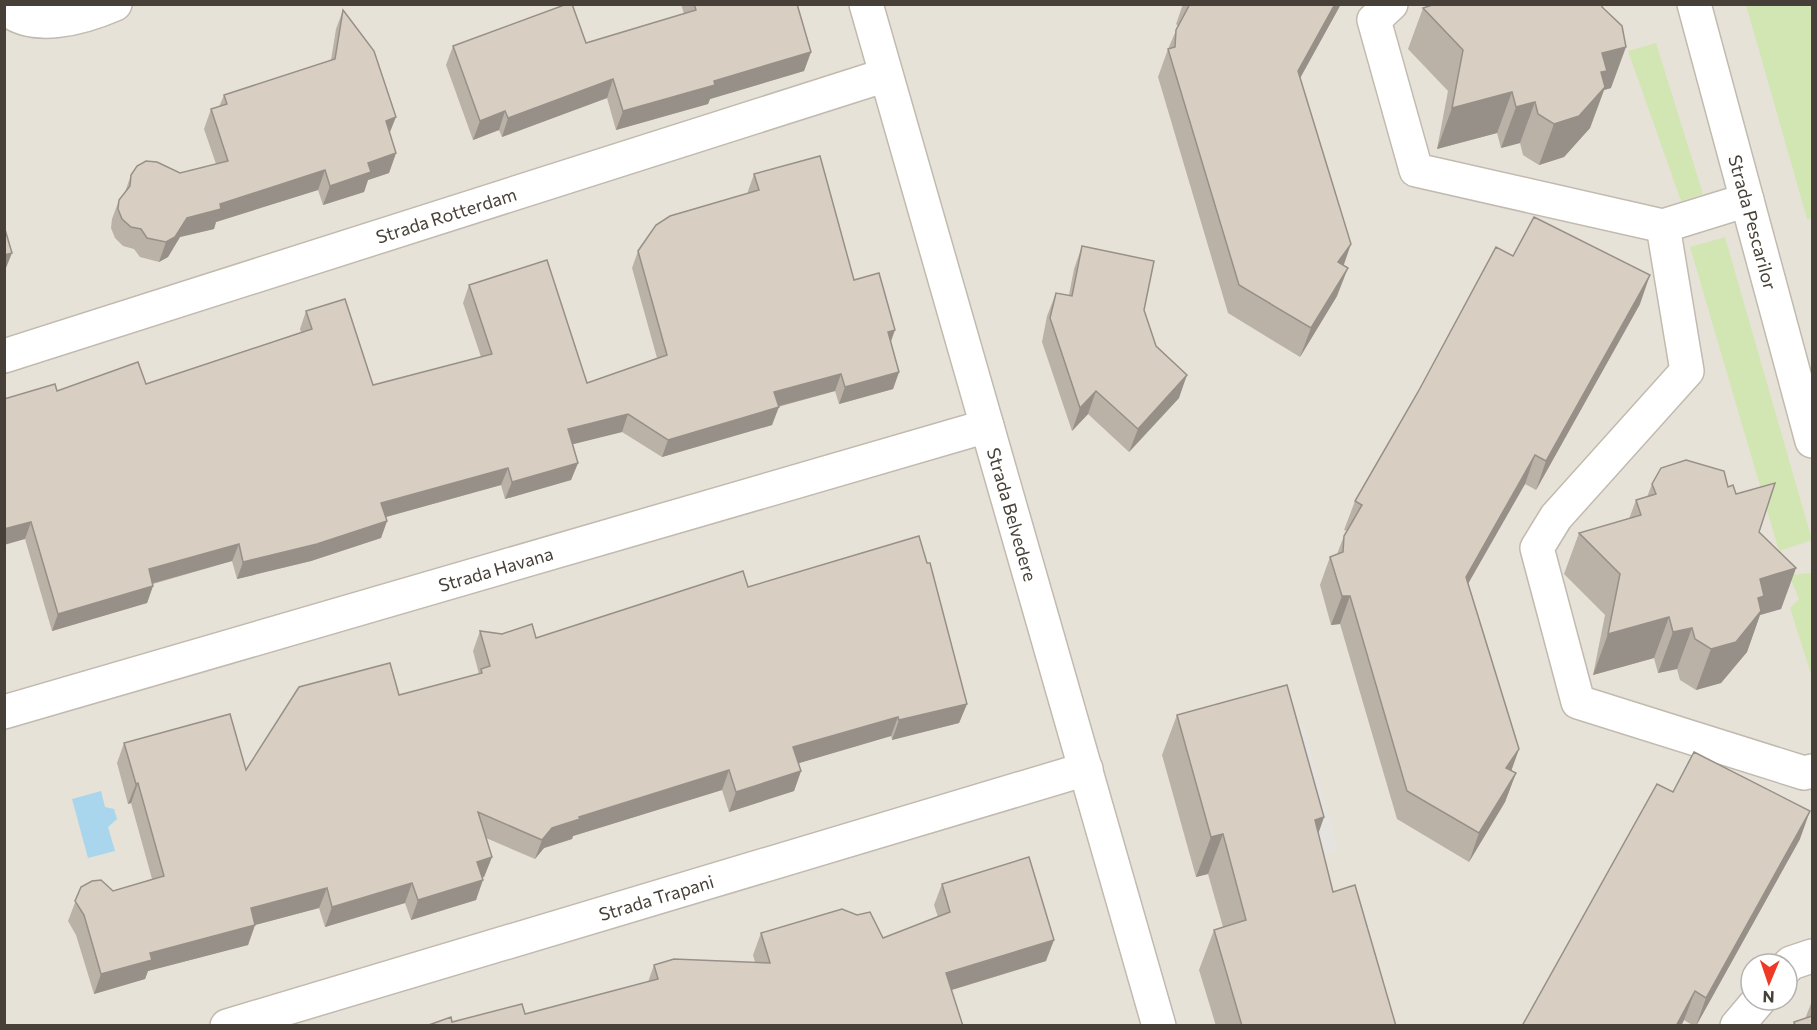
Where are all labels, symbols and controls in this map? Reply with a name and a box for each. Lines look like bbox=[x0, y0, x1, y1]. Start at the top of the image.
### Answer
street label: Strada Pescarilor bbox=[1724, 152, 1782, 292]
street label: Strada Rotterdam bbox=[373, 182, 519, 248]
street label: Strada Belvedere bbox=[983, 445, 1042, 584]
street label: Strada Havana bbox=[436, 542, 556, 596]
street label: Strada Trapani bbox=[596, 870, 716, 925]
north arrow bbox=[1739, 952, 1799, 1012]
text: N bbox=[1762, 988, 1775, 1007]

